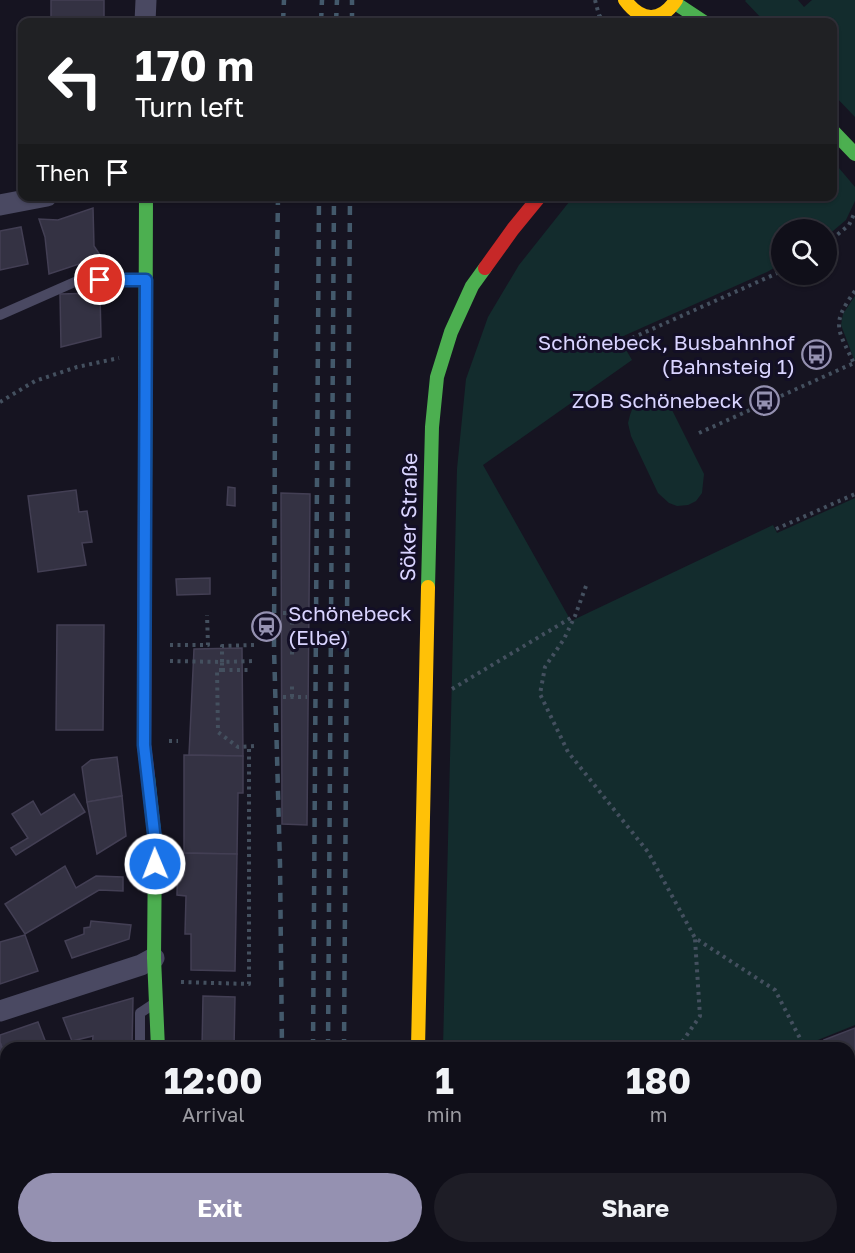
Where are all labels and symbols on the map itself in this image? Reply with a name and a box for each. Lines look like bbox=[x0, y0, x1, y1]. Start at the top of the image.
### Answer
pin bbox=[74, 254, 125, 305]
place label: Schönebeck, Busbahnhof (Bahnsteig 1) bbox=[538, 329, 795, 379]
bus stop icon: Schönebeck, Busbahnhof (Bahnsteig 1) bbox=[800, 339, 832, 371]
bus stop icon: ZOB Schönebeck bbox=[748, 385, 780, 417]
place label: ZOB Schönebeck bbox=[572, 387, 743, 413]
street label: Söker Straße bbox=[394, 452, 422, 582]
place label: Schönebeck (Elbe) bbox=[288, 600, 412, 650]
station icon: Schönebeck (Elbe) bbox=[251, 610, 283, 642]
position arrow bbox=[123, 832, 187, 896]

